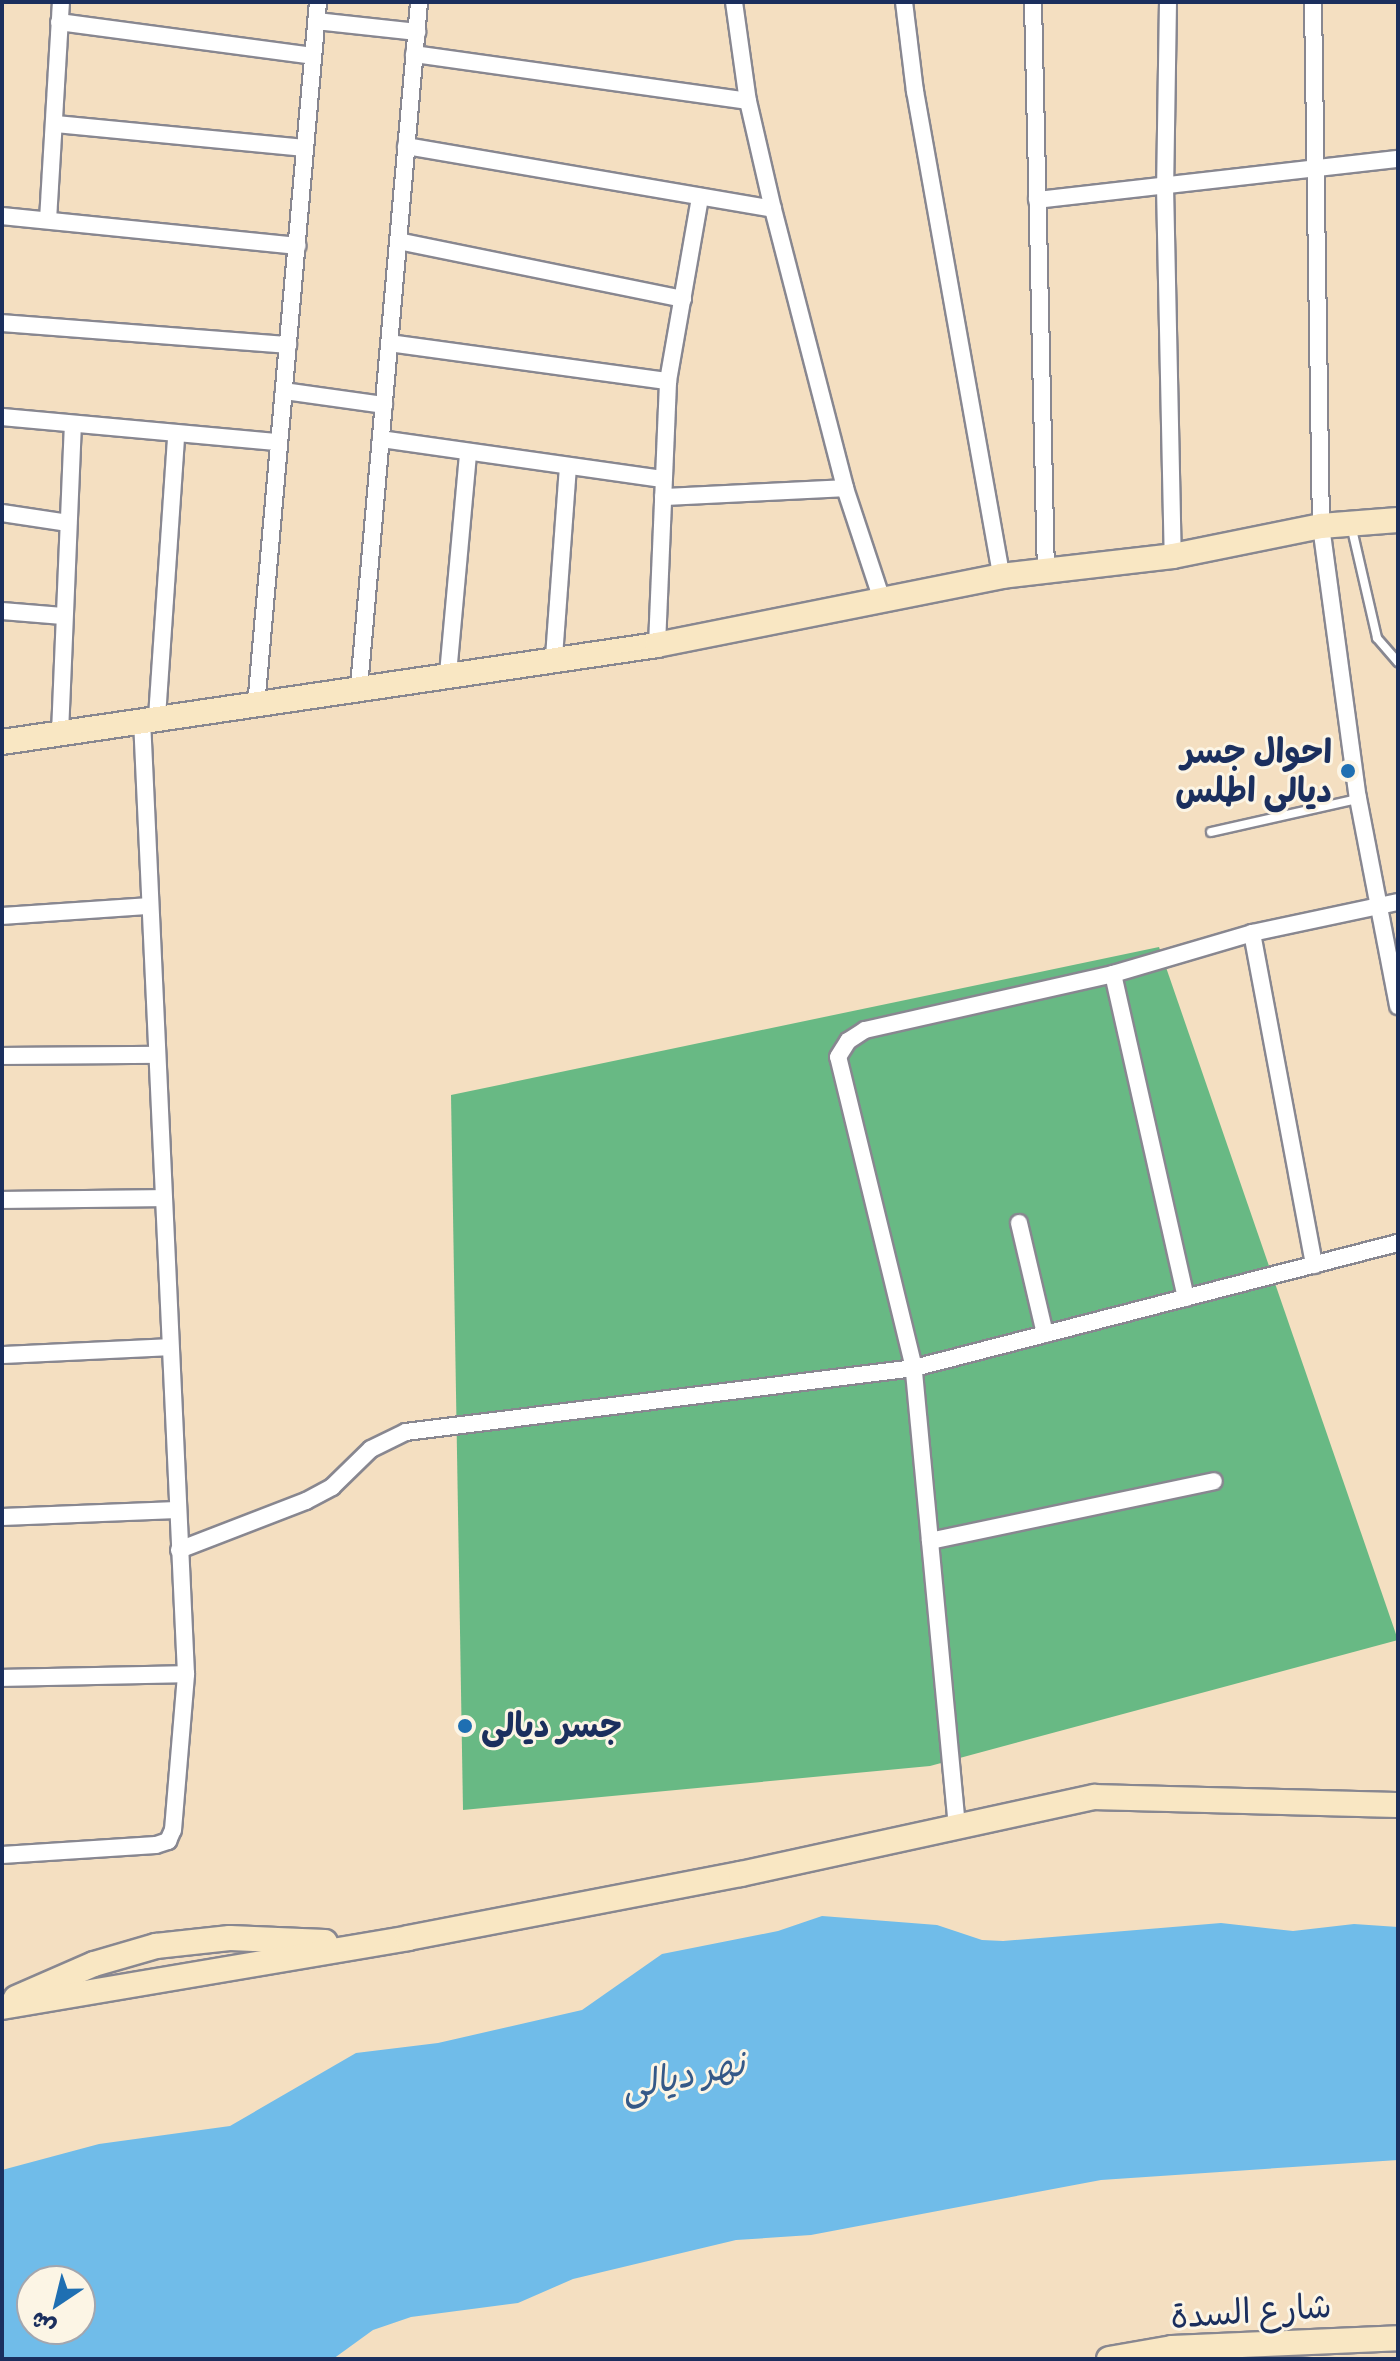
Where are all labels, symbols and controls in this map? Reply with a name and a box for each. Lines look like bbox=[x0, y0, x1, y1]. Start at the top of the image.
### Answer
place label: احوال جسر ديالى اطلس bbox=[1175, 731, 1332, 810]
marker: احوال جسر ديالى اطلس bbox=[1339, 762, 1357, 780]
place label: جسر ديالى bbox=[481, 1706, 622, 1746]
marker: جسر ديالى bbox=[456, 1717, 474, 1735]
water label: نهر ديالى bbox=[617, 2041, 749, 2109]
north arrow bbox=[16, 2265, 96, 2345]
street label: شارع السدة bbox=[1169, 2285, 1333, 2337]
text: ش bbox=[25, 2305, 61, 2341]

